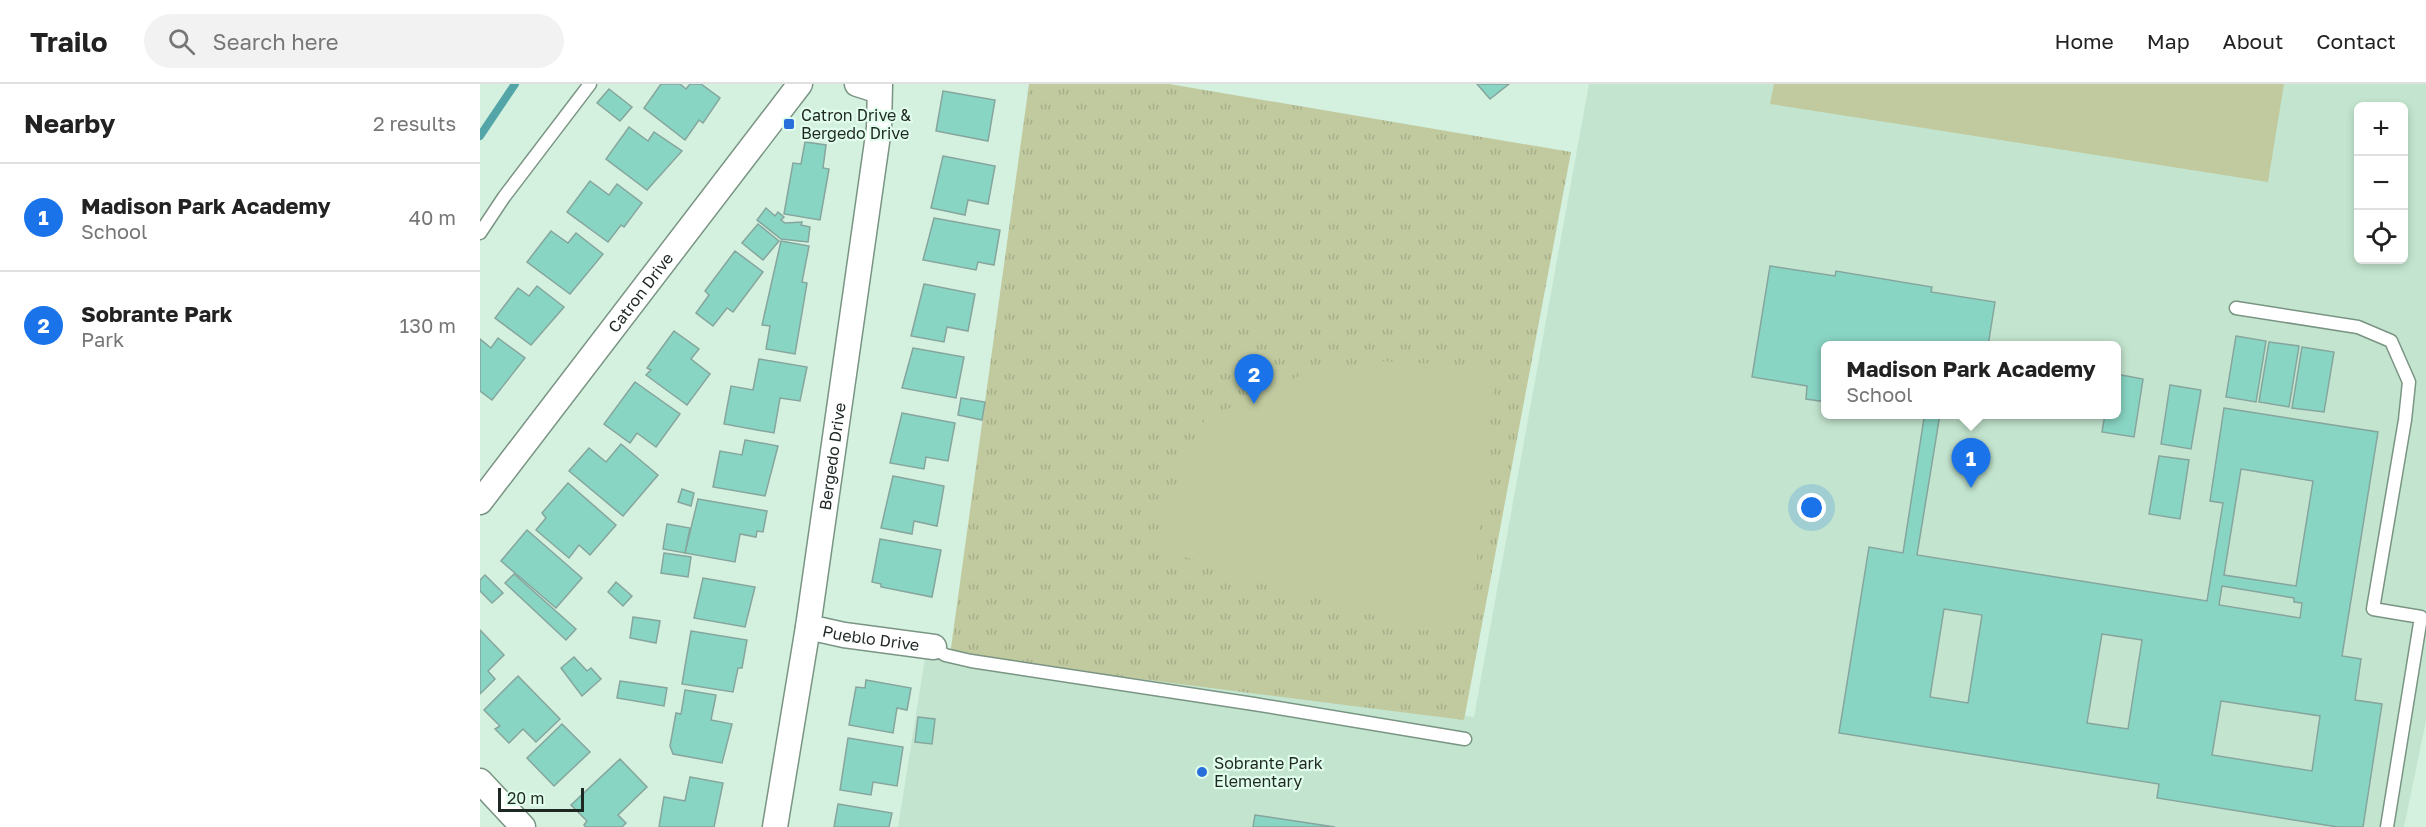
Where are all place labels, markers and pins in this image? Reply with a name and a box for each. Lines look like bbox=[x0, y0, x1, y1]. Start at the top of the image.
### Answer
place label: Catron Drive & Bergedo Drive bbox=[801, 105, 911, 143]
marker: Catron Drive & Bergedo Drive bbox=[782, 117, 796, 131]
pin: 2 bbox=[1234, 354, 1274, 404]
pin: 1 bbox=[1952, 438, 1990, 488]
place label: Sobrante Park Elementary bbox=[1214, 753, 1323, 791]
marker: Sobrante Park Elementary bbox=[1195, 765, 1209, 779]

